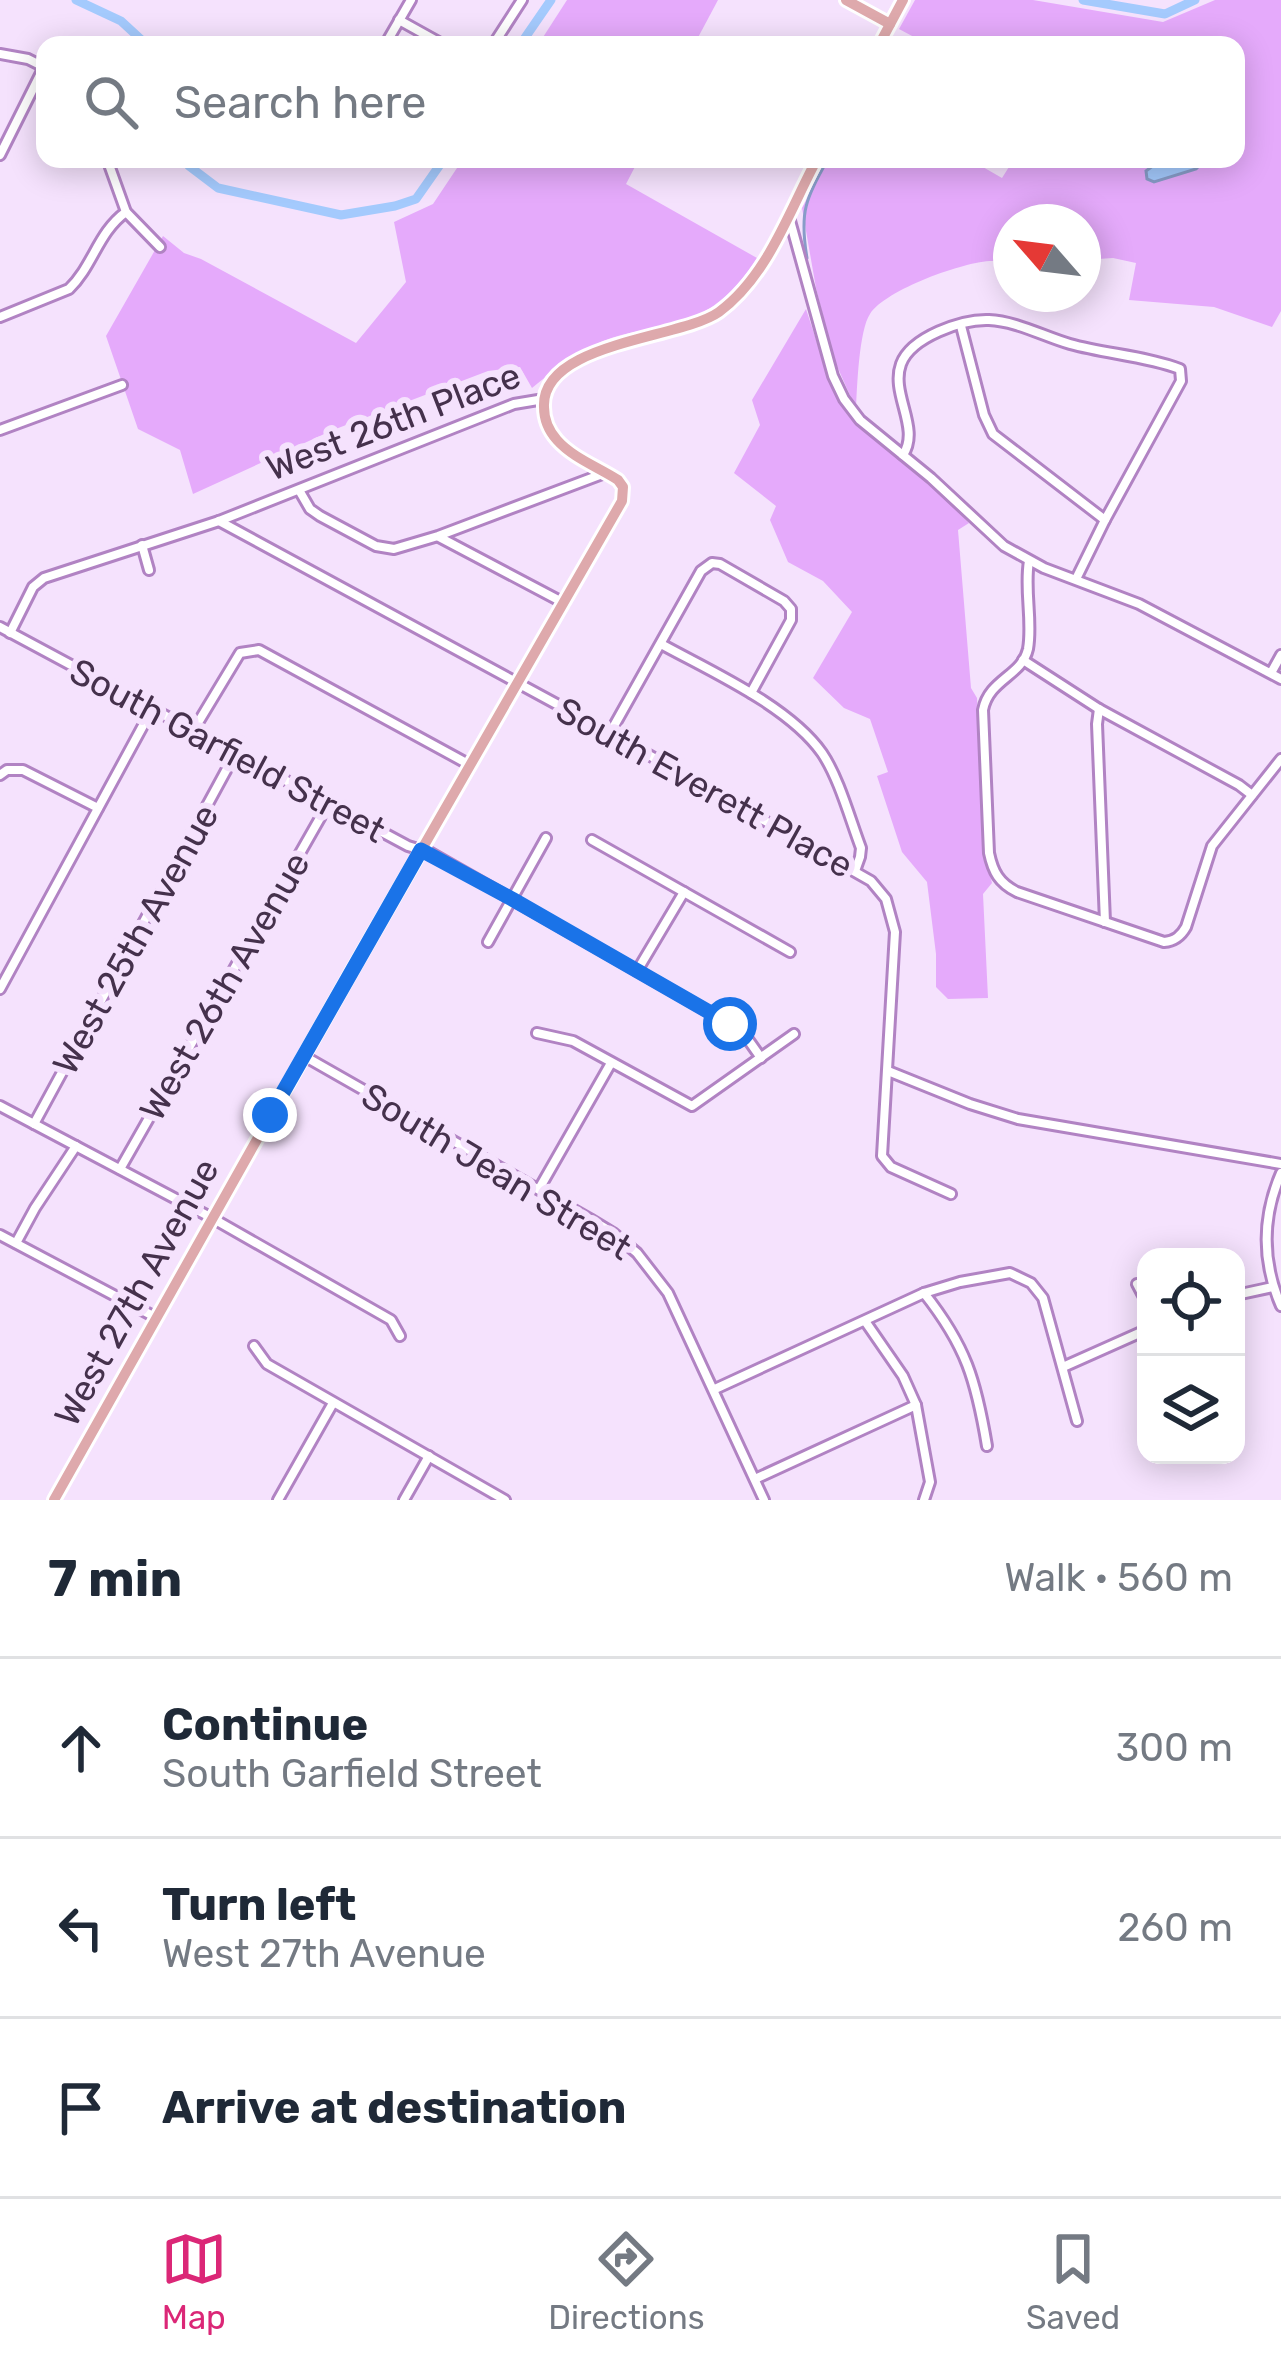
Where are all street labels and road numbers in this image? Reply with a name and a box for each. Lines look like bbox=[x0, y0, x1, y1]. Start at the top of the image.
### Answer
street label: West 26th Place bbox=[260, 353, 526, 490]
street label: South Garfield Street bbox=[63, 649, 393, 852]
street label: South Everett Place bbox=[549, 688, 861, 887]
street label: West 25th Avenue bbox=[43, 797, 227, 1082]
street label: West 26th Avenue bbox=[130, 845, 319, 1128]
street label: South Jean Street bbox=[354, 1074, 639, 1269]
street label: West 27th Avenue bbox=[45, 1151, 228, 1433]

